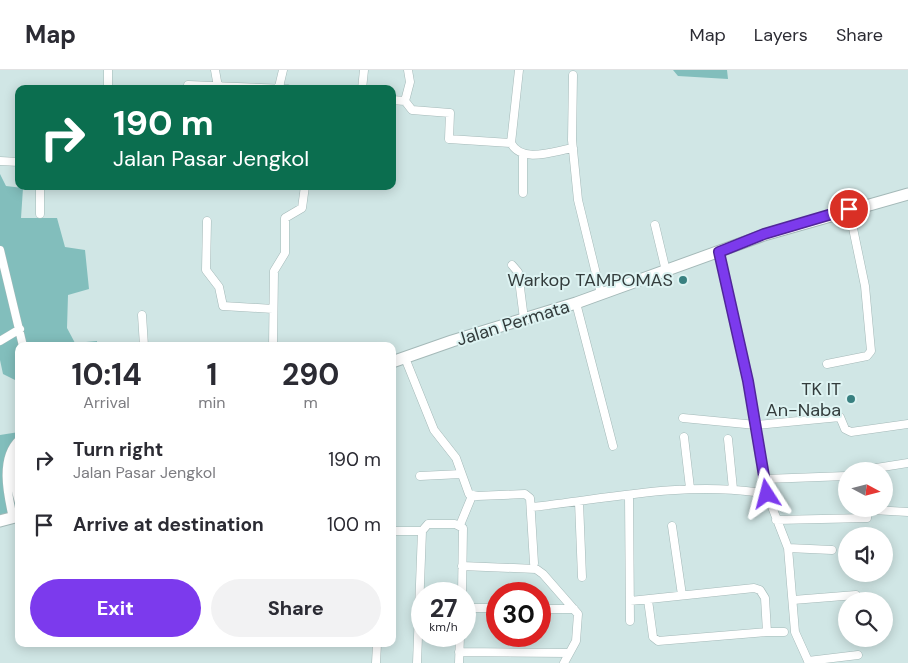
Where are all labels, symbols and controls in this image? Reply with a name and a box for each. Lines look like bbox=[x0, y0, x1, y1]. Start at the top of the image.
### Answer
text: Map bbox=[25, 19, 76, 50]
text: Map bbox=[690, 23, 726, 47]
text: Layers bbox=[754, 23, 808, 47]
text: Share bbox=[836, 23, 883, 47]
text: 190 m bbox=[113, 100, 214, 146]
icon: right bbox=[30, 105, 95, 170]
text: Jalan Pasar Jengkol bbox=[113, 144, 309, 173]
pin bbox=[828, 188, 870, 230]
icon: arrive bbox=[835, 195, 863, 223]
place label: Warkop TAMPOMAS bbox=[507, 268, 673, 292]
marker: Warkop TAMPOMAS bbox=[677, 274, 689, 286]
street label: Jalan Permata bbox=[454, 294, 572, 352]
text: 10:14 bbox=[72, 355, 142, 394]
text: 1 bbox=[206, 355, 217, 394]
text: 290 bbox=[282, 355, 339, 394]
place label: TK IT An-Naba bbox=[766, 377, 841, 422]
text: Arrival bbox=[83, 392, 130, 413]
text: min bbox=[198, 392, 226, 413]
text: m bbox=[304, 392, 318, 413]
marker: TK IT An-Naba bbox=[845, 393, 857, 405]
text: Turn right bbox=[73, 437, 163, 462]
icon: right bbox=[30, 446, 58, 474]
text: 190 m bbox=[328, 447, 381, 472]
text: Jalan Pasar Jengkol bbox=[73, 462, 216, 483]
north arrow bbox=[838, 462, 892, 518]
map controls bbox=[838, 462, 893, 647]
position arrow bbox=[740, 467, 792, 519]
icon: arrive bbox=[30, 511, 58, 539]
text: Arrive at destination bbox=[73, 512, 264, 537]
text: 100 m bbox=[327, 512, 381, 537]
button: sound bbox=[838, 527, 893, 582]
button: Exit bbox=[30, 579, 201, 637]
button: Share bbox=[211, 579, 381, 637]
speed limit sign: 30 bbox=[486, 582, 551, 647]
text: 27 bbox=[430, 592, 457, 625]
button: search bbox=[838, 592, 893, 647]
text: km/h bbox=[429, 619, 458, 635]

